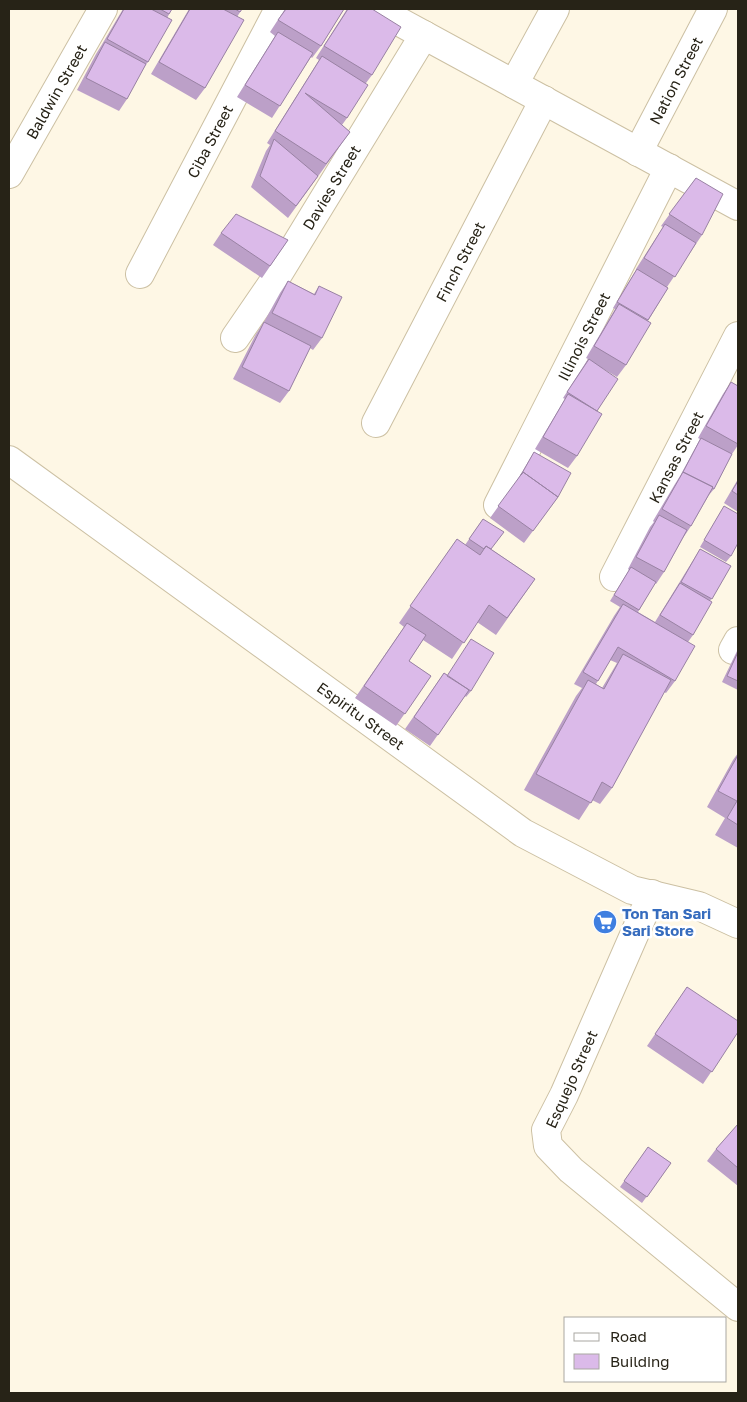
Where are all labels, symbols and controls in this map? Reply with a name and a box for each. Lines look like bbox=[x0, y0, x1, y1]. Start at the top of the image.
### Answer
street label: Nation Street bbox=[645, 33, 706, 127]
street label: Baldwin Street bbox=[22, 41, 90, 142]
street label: Ciba Street bbox=[183, 101, 236, 181]
street label: Davies Street bbox=[298, 141, 364, 233]
street label: Finch Street bbox=[432, 218, 488, 305]
street label: Illinois Street bbox=[554, 289, 613, 384]
street label: Kansas Street bbox=[645, 408, 707, 506]
street label: Espiritu Street bbox=[314, 678, 408, 753]
place label: Ton Tan Sari Sari Store bbox=[622, 904, 711, 939]
supermarket icon: Ton Tan Sari Sari Store bbox=[592, 909, 618, 935]
street label: Esquejo Street bbox=[541, 1027, 601, 1131]
legend bbox=[564, 1317, 727, 1382]
text: Road bbox=[610, 1327, 647, 1345]
text: Building bbox=[610, 1352, 670, 1370]

